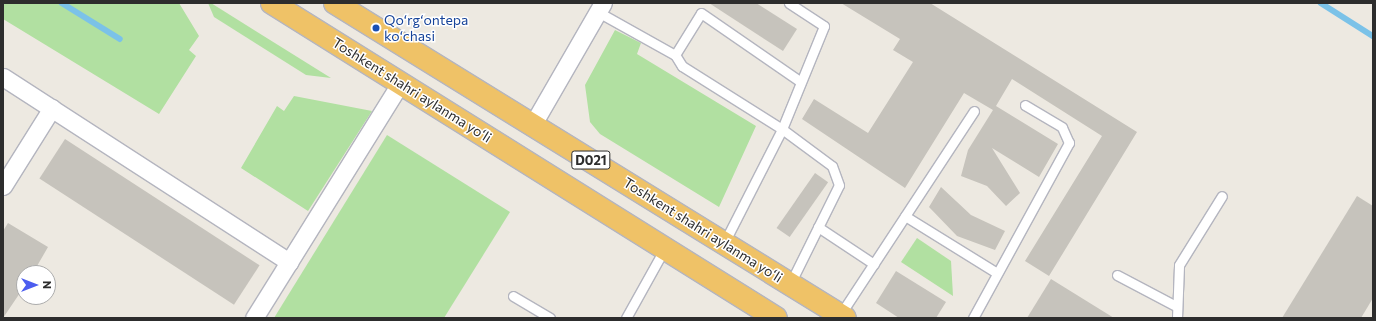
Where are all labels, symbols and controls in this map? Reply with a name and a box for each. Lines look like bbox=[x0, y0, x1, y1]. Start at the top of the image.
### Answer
place label: Qoʻrgʻontepa koʻchasi bbox=[384, 12, 468, 44]
marker: Qoʻrgʻontepa koʻchasi bbox=[371, 23, 381, 33]
street label: Toshkent shahri aylanma yoʻli bbox=[329, 34, 495, 146]
road number: D021 bbox=[571, 149, 611, 171]
street label: Toshkent shahri aylanma yoʻli bbox=[620, 174, 786, 286]
north arrow bbox=[16, 265, 56, 305]
text: N bbox=[41, 281, 54, 289]

